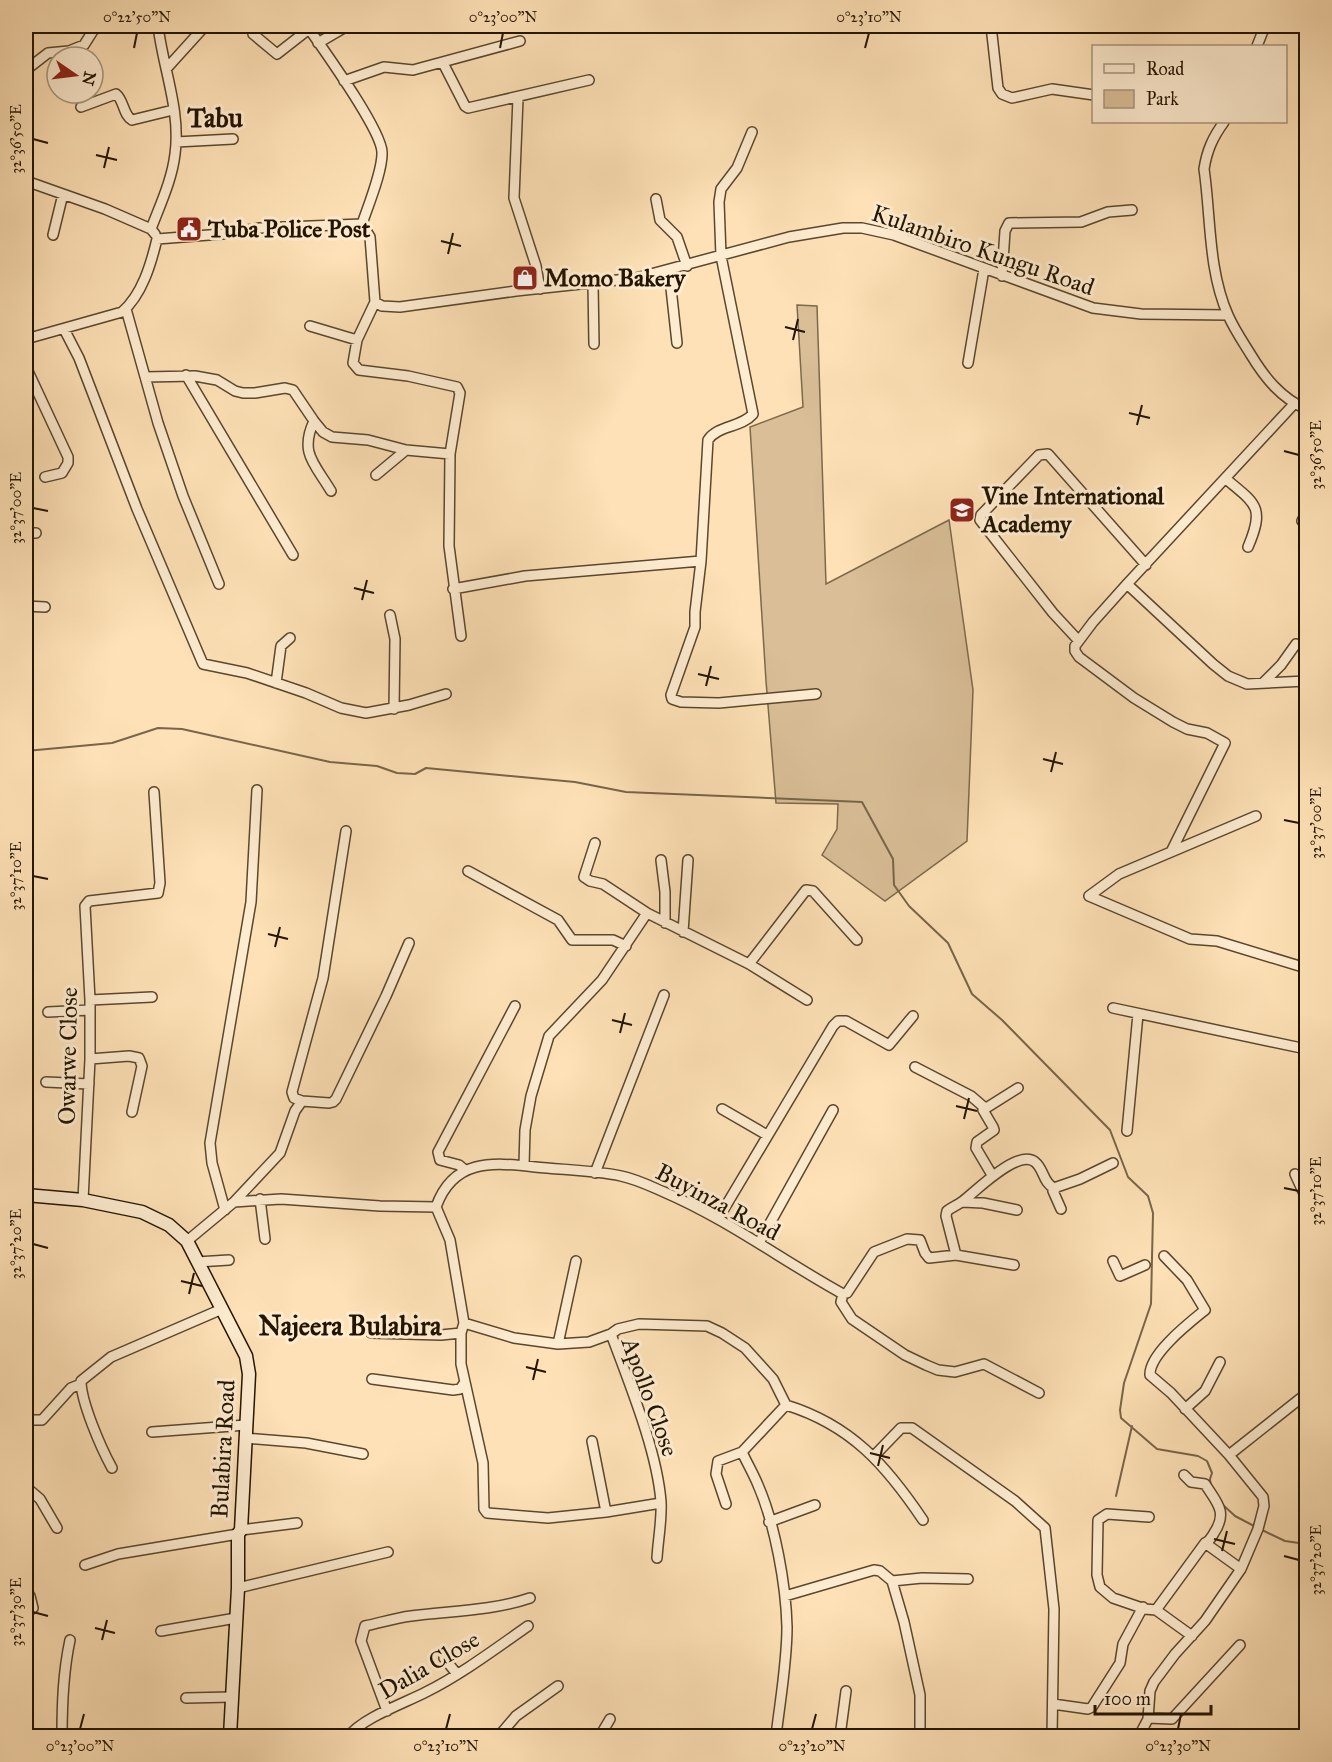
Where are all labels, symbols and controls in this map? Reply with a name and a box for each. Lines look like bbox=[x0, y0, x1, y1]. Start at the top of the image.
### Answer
text: 0°22'50"N bbox=[103, 8, 171, 26]
text: 0°23'00"N bbox=[469, 8, 538, 26]
text: 0°23'10"N bbox=[836, 8, 902, 26]
north arrow bbox=[45, 45, 105, 105]
legend bbox=[1092, 45, 1287, 123]
text: Road bbox=[1146, 58, 1184, 80]
text: N bbox=[78, 70, 100, 88]
text: Park bbox=[1146, 88, 1179, 110]
district label: Tabu bbox=[186, 101, 243, 134]
text: 32°36'50"E bbox=[7, 104, 25, 174]
street label: Kulambiro Kungu Road bbox=[868, 198, 1098, 302]
public building icon: Tuba Police Post bbox=[174, 214, 204, 244]
place label: Tuba Police Post bbox=[207, 214, 371, 244]
shop icon: Momo Bakery bbox=[510, 263, 540, 293]
place label: Momo Bakery bbox=[544, 263, 687, 293]
text: 32°36'50"E bbox=[1307, 420, 1325, 490]
text: 32°37'00"E bbox=[7, 472, 25, 544]
place label: Vine International Academy bbox=[980, 481, 1165, 539]
school or university icon: Vine International Academy bbox=[947, 495, 977, 525]
text: 32°37'00"E bbox=[1307, 787, 1325, 859]
text: 32°37'10"E bbox=[7, 841, 25, 910]
street label: Owarwe Close bbox=[52, 987, 84, 1125]
text: 32°37'10"E bbox=[1307, 1156, 1325, 1225]
street label: Buyinza Road bbox=[651, 1157, 785, 1247]
text: 32°37'20"E bbox=[7, 1209, 25, 1279]
district label: Najeera Bulabira bbox=[258, 1309, 442, 1342]
street label: Apollo Close bbox=[614, 1332, 685, 1461]
street label: Bulabira Road bbox=[204, 1379, 242, 1519]
text: 32°37'20"E bbox=[1307, 1525, 1325, 1595]
text: 32°37'30"E bbox=[7, 1577, 25, 1647]
street label: Dalia Close bbox=[373, 1624, 485, 1706]
scale bar bbox=[1095, 1678, 1210, 1716]
text: 100 m bbox=[1104, 1688, 1151, 1710]
text: 0°23'00"N bbox=[46, 1737, 115, 1755]
text: 0°23'10"N bbox=[413, 1737, 479, 1755]
text: 0°23'20"N bbox=[778, 1737, 846, 1755]
text: 0°23'30"N bbox=[1145, 1737, 1211, 1755]

